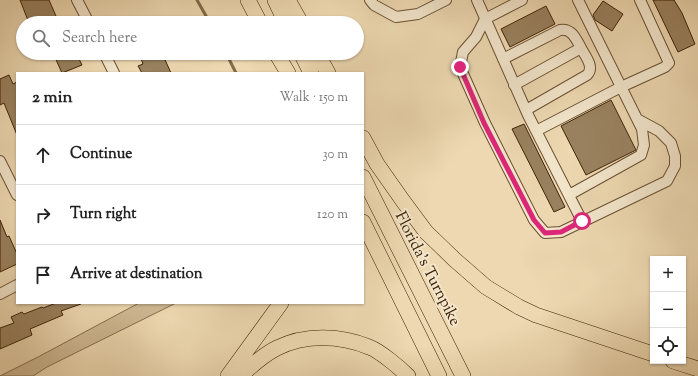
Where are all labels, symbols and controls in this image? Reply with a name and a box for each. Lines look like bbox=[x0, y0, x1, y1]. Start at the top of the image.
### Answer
search box bbox=[16, 16, 364, 60]
icon: search bbox=[30, 27, 52, 49]
text: Search here bbox=[62, 28, 137, 49]
route end bbox=[451, 58, 469, 76]
text: 2 min bbox=[32, 86, 73, 110]
text: Walk · 150 m bbox=[279, 89, 348, 107]
icon: ahead bbox=[32, 144, 54, 166]
text: Continue bbox=[70, 144, 132, 165]
text: 30 m bbox=[322, 146, 348, 164]
icon: right bbox=[32, 204, 54, 226]
text: Turn right bbox=[70, 204, 136, 225]
text: 120 m bbox=[317, 206, 348, 224]
street label: Florida's Turnpike bbox=[388, 208, 466, 330]
route start bbox=[573, 212, 591, 230]
map controls bbox=[650, 256, 686, 364]
button: + bbox=[650, 256, 686, 292]
icon: arrive bbox=[32, 264, 54, 286]
text: Arrive at destination bbox=[70, 264, 203, 285]
button: − bbox=[650, 292, 686, 328]
button: locate bbox=[650, 328, 686, 364]

